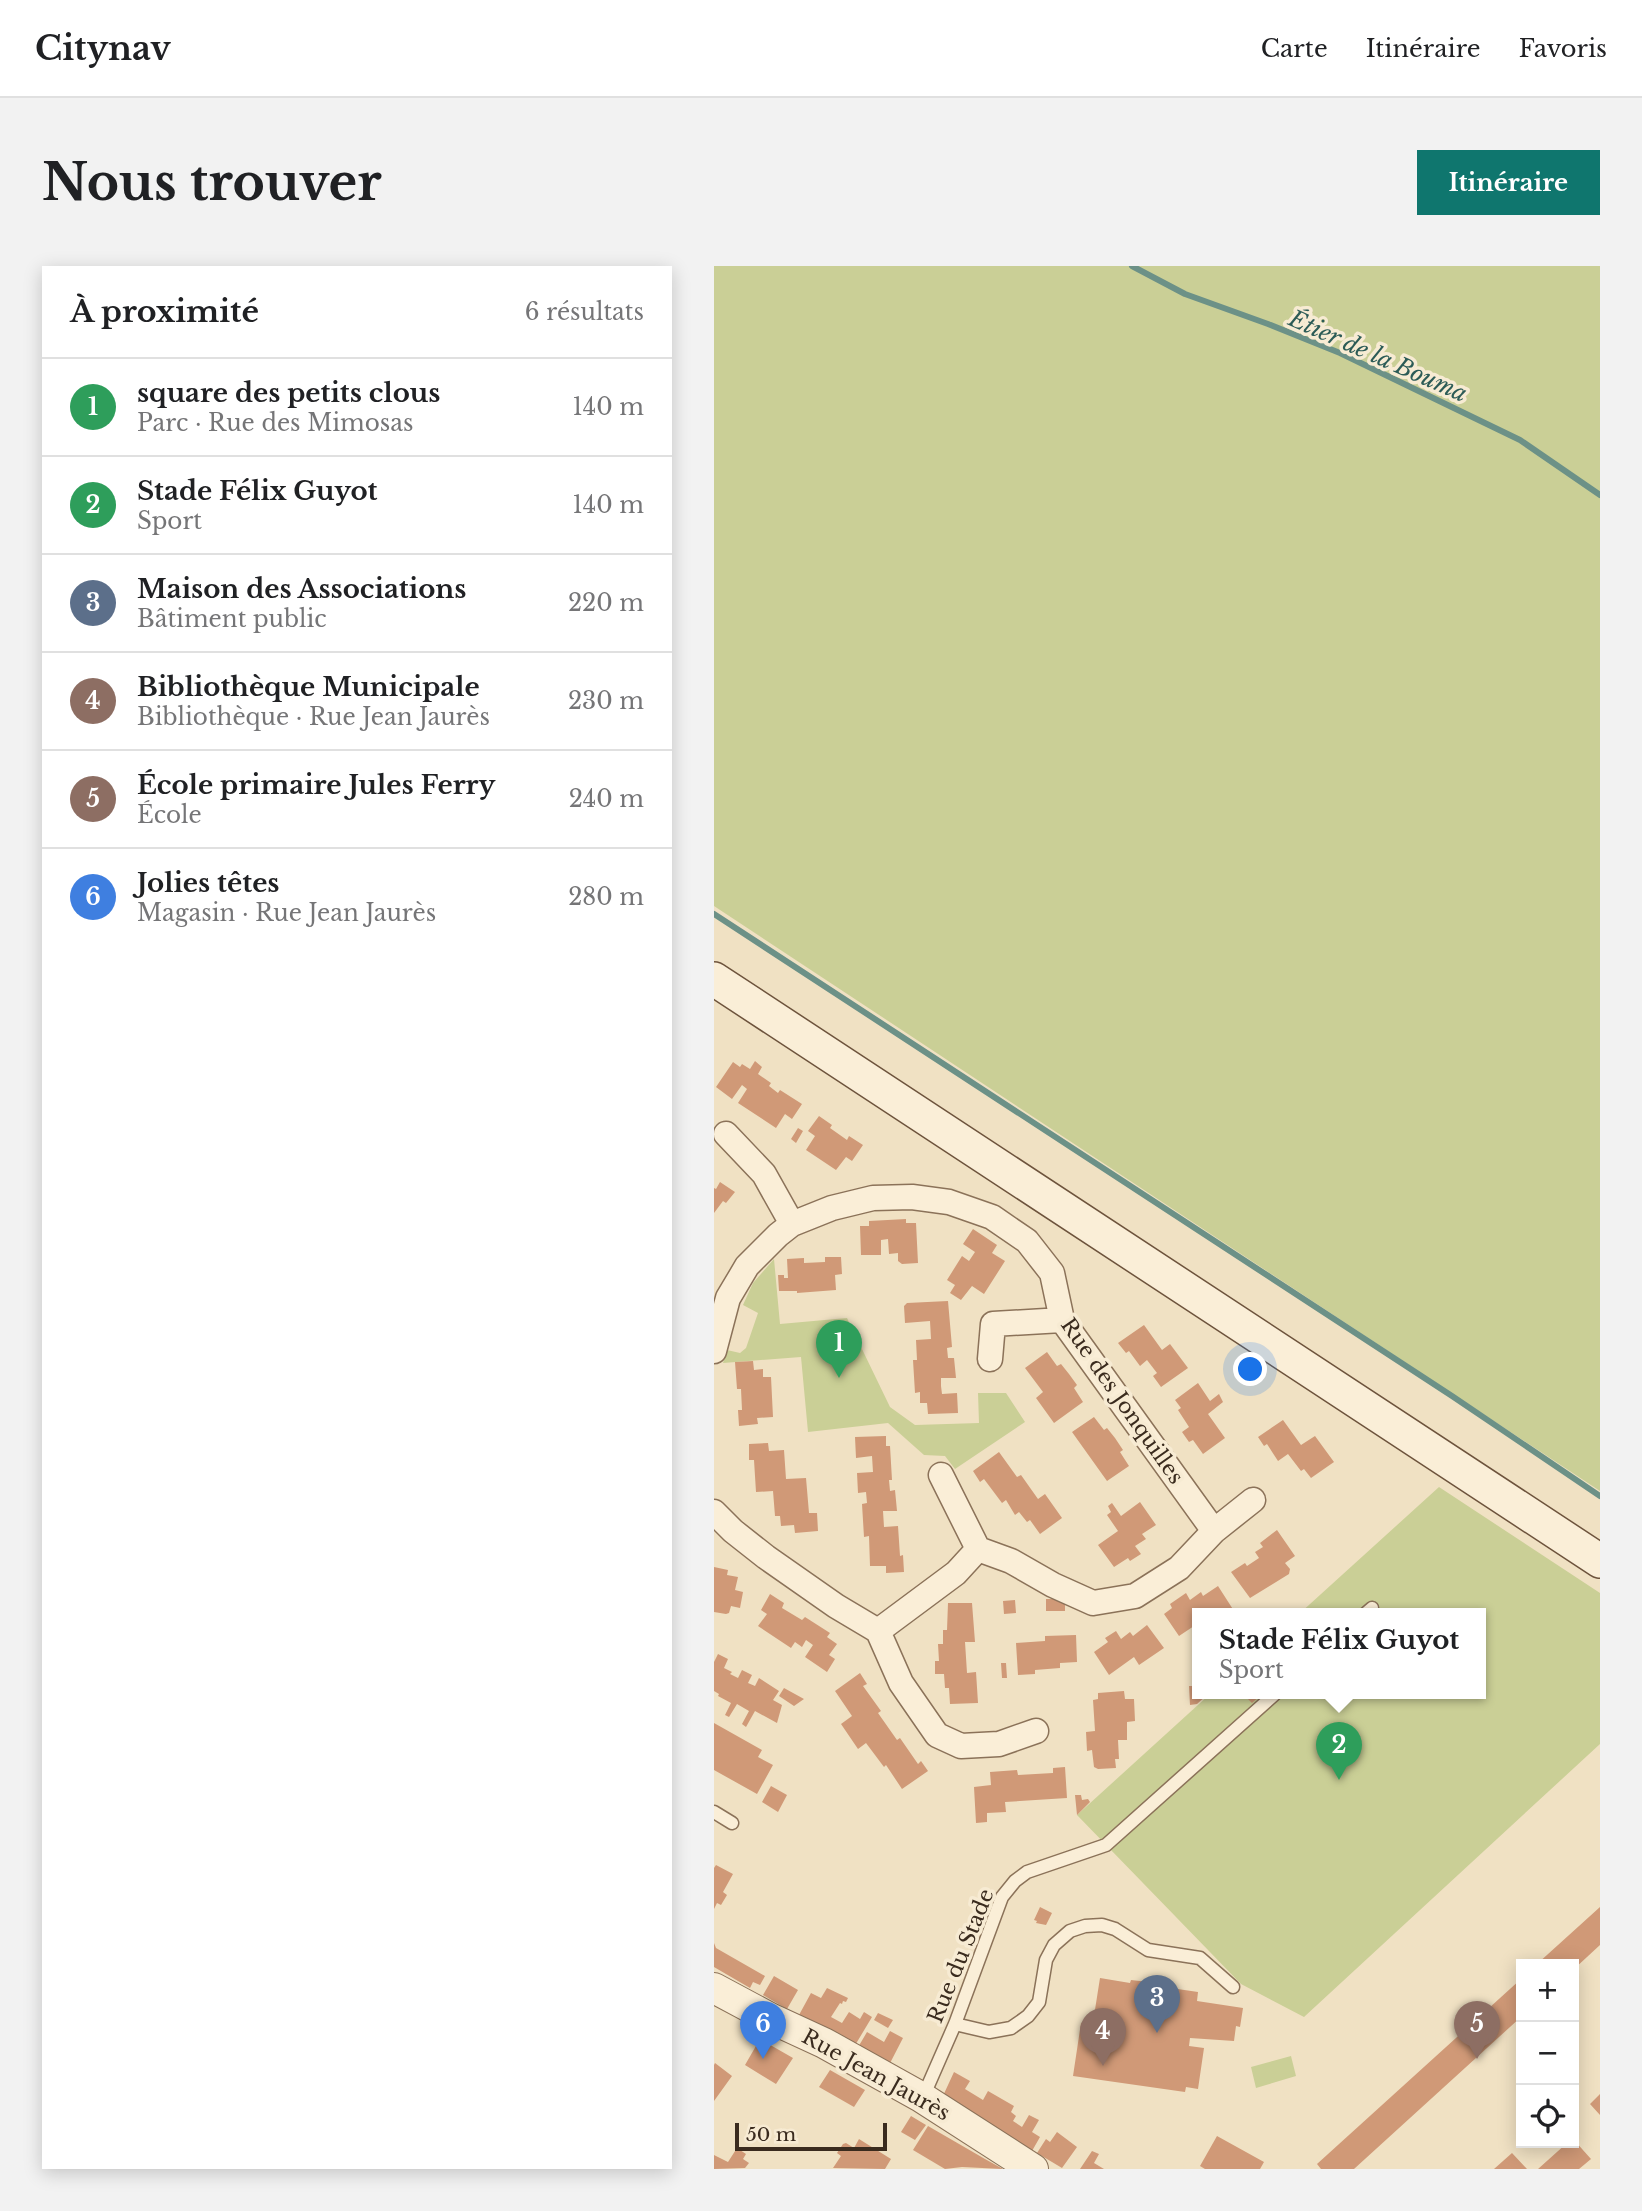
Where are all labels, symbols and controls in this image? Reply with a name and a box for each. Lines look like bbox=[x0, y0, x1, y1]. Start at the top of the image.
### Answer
text: Citynav bbox=[35, 28, 171, 69]
text: Carte bbox=[1261, 34, 1328, 63]
text: Itinéraire bbox=[1366, 34, 1481, 63]
text: Favoris bbox=[1519, 34, 1607, 63]
button: Itinéraire bbox=[1417, 150, 1600, 215]
text: Nous trouver bbox=[42, 152, 382, 213]
text: À proximité bbox=[70, 293, 259, 330]
text: 6 résultats bbox=[525, 298, 644, 326]
water label: Étier de la Bouma bbox=[1284, 303, 1472, 408]
text: square des petits clous bbox=[137, 377, 440, 409]
text: 1 bbox=[88, 393, 98, 421]
text: 140 m bbox=[573, 393, 644, 421]
text: Parc · Rue des Mimosas bbox=[137, 409, 413, 437]
text: Stade Félix Guyot bbox=[137, 475, 378, 507]
text: 2 bbox=[86, 491, 100, 519]
text: 140 m bbox=[573, 491, 644, 519]
text: Sport bbox=[137, 507, 202, 535]
text: Maison des Associations bbox=[137, 573, 466, 605]
text: 3 bbox=[86, 589, 100, 617]
text: 220 m bbox=[568, 589, 644, 617]
text: Bâtiment public bbox=[137, 605, 327, 633]
text: Bibliothèque Municipale bbox=[137, 671, 480, 703]
text: 4 bbox=[85, 687, 101, 715]
text: 230 m bbox=[568, 687, 644, 715]
text: Bibliothèque · Rue Jean Jaurès bbox=[137, 703, 490, 731]
text: École primaire Jules Ferry bbox=[137, 769, 495, 801]
text: 5 bbox=[86, 785, 100, 813]
text: 240 m bbox=[569, 785, 644, 813]
text: École bbox=[137, 801, 202, 829]
text: Jolies têtes bbox=[137, 867, 279, 899]
text: 6 bbox=[85, 883, 101, 911]
text: 280 m bbox=[568, 883, 644, 911]
text: Magasin · Rue Jean Jaurès bbox=[137, 899, 436, 927]
street label: Rue des Jonquilles bbox=[1055, 1313, 1189, 1489]
pin: 1 bbox=[816, 1320, 862, 1378]
your location bbox=[1233, 1352, 1267, 1386]
popup bbox=[1192, 1608, 1486, 1699]
text: Stade Félix Guyot bbox=[1219, 1624, 1459, 1656]
text: Sport bbox=[1219, 1656, 1284, 1684]
pin: 2 bbox=[1316, 1722, 1362, 1780]
street label: Rue du Stade bbox=[922, 1885, 1000, 2027]
map controls bbox=[1516, 1959, 1579, 2148]
button: + bbox=[1516, 1959, 1579, 2022]
pin: 3 bbox=[1134, 1975, 1180, 2033]
pin: 6 bbox=[740, 2001, 786, 2059]
pin: 5 bbox=[1454, 2001, 1500, 2059]
pin: 4 bbox=[1080, 2008, 1126, 2066]
button: − bbox=[1516, 2022, 1579, 2085]
street label: Rue Jean Jaurès bbox=[797, 2024, 955, 2126]
button: locate bbox=[1516, 2085, 1579, 2148]
scale bar bbox=[735, 2120, 887, 2152]
text: 50 m bbox=[746, 2123, 796, 2146]

